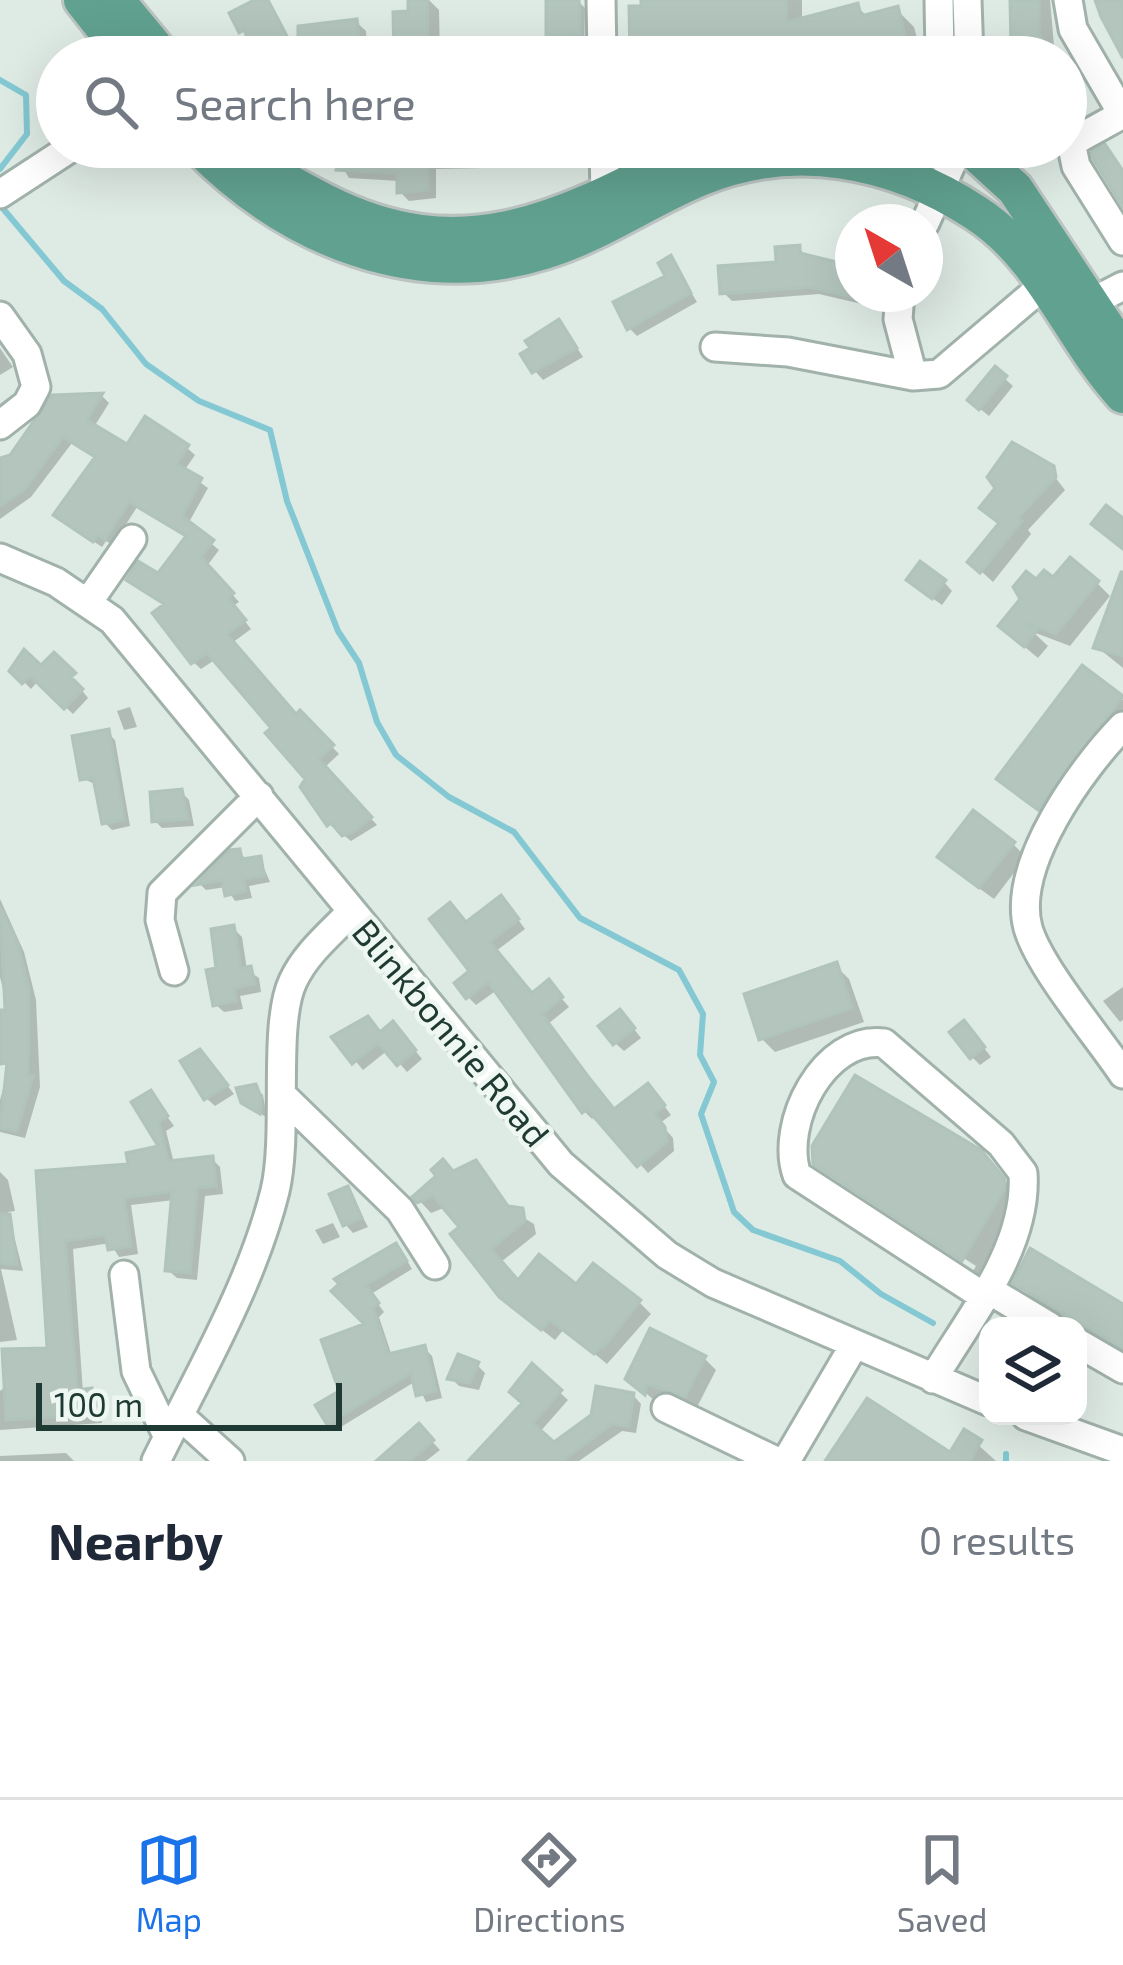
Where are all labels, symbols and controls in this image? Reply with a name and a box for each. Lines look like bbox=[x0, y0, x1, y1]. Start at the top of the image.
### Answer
search box bbox=[36, 36, 1087, 168]
icon: search bbox=[78, 69, 144, 135]
text: Search here bbox=[174, 75, 416, 129]
north arrow bbox=[835, 204, 943, 312]
street label: Blinkbonnie Road bbox=[345, 910, 559, 1154]
map controls bbox=[979, 1317, 1087, 1425]
button: layers bbox=[979, 1317, 1087, 1425]
scale bar bbox=[36, 1377, 342, 1430]
text: 100 m bbox=[54, 1384, 143, 1424]
text: Nearby bbox=[48, 1509, 223, 1570]
text: 0 results bbox=[919, 1516, 1075, 1563]
tab: Map bbox=[136, 1827, 202, 1939]
tab: Directions bbox=[473, 1827, 625, 1939]
tab: Saved bbox=[897, 1827, 987, 1939]

